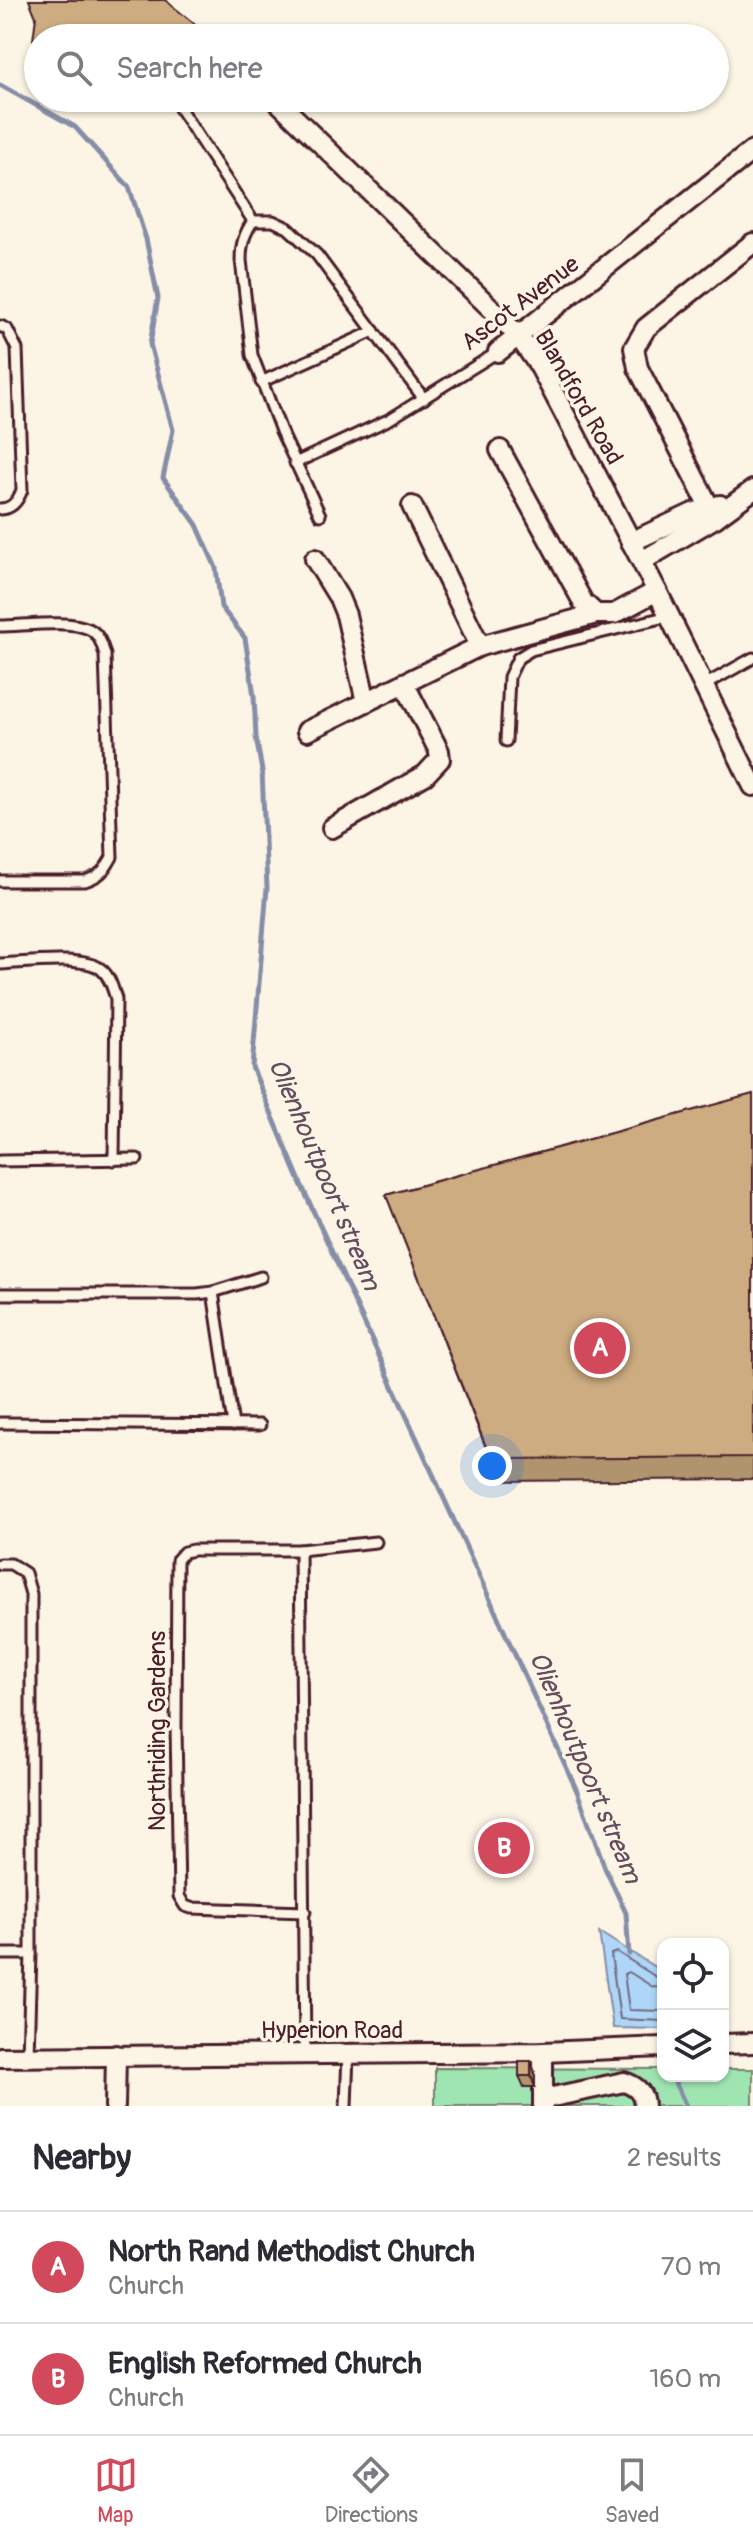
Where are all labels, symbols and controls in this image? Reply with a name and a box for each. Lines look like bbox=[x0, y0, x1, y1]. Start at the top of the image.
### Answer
search box bbox=[24, 24, 729, 112]
icon: search bbox=[52, 46, 96, 90]
text: Search here bbox=[116, 50, 263, 87]
street label: Ascot Avenue bbox=[456, 250, 585, 357]
street label: Blandford Road bbox=[528, 325, 629, 470]
water label: Olienhoutpoort stream bbox=[261, 1054, 388, 1297]
pin: A bbox=[574, 1318, 626, 1378]
your location bbox=[472, 1446, 512, 1486]
street label: Northriding Gardens bbox=[143, 1631, 172, 1831]
water label: Olienhoutpoort stream bbox=[522, 1647, 649, 1890]
pin: B bbox=[478, 1818, 530, 1878]
map controls bbox=[657, 1938, 729, 2082]
button: locate bbox=[657, 1938, 729, 2010]
button: layers bbox=[657, 2010, 729, 2082]
street label: Hyperion Road bbox=[261, 2016, 403, 2045]
text: Nearby bbox=[32, 2137, 131, 2180]
text: 2 results bbox=[627, 2142, 721, 2174]
text: North Rand Methodist Church bbox=[108, 2233, 475, 2270]
text: A bbox=[50, 2251, 66, 2283]
text: 70 m bbox=[661, 2251, 721, 2283]
text: Church bbox=[108, 2270, 184, 2302]
text: English Reformed Church bbox=[108, 2345, 422, 2382]
text: B bbox=[51, 2363, 65, 2395]
text: 160 m bbox=[649, 2363, 721, 2395]
text: Church bbox=[108, 2382, 184, 2414]
tab: Map bbox=[94, 2453, 138, 2529]
tab: Directions bbox=[325, 2453, 418, 2529]
tab: Saved bbox=[605, 2453, 659, 2529]

